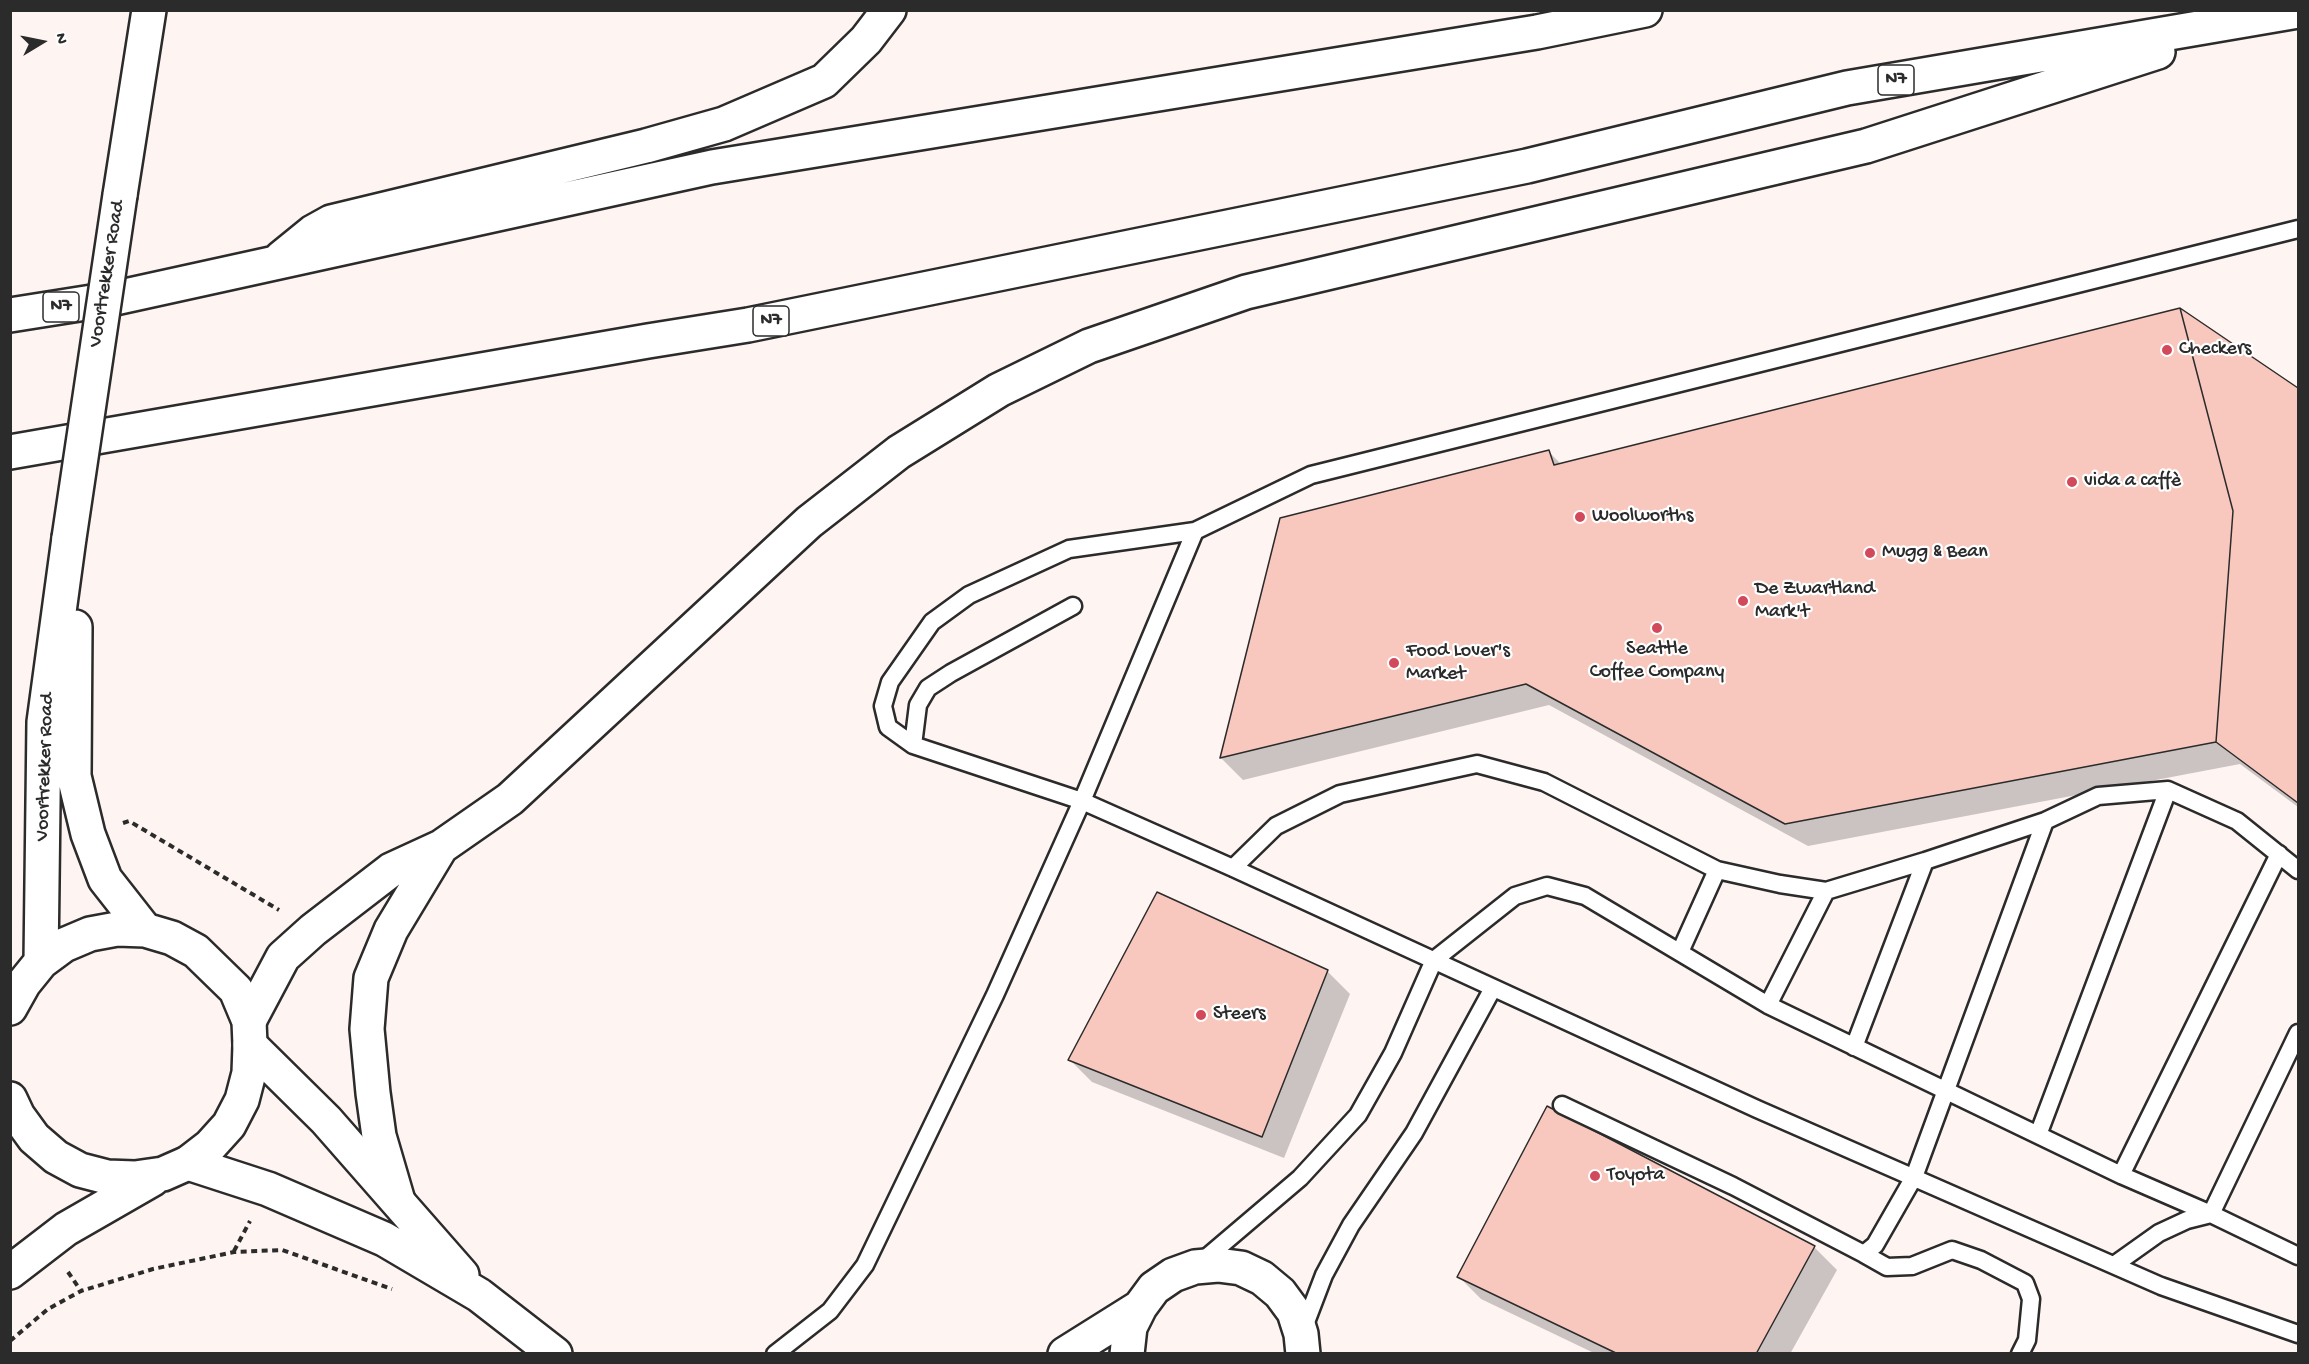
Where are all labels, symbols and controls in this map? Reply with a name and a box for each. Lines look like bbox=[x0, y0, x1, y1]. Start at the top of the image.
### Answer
north arrow bbox=[12, 12, 72, 72]
text: N bbox=[50, 32, 70, 46]
road number: N7 bbox=[1878, 65, 1914, 95]
street label: Voortrekker Road bbox=[85, 199, 131, 349]
road number: N7 bbox=[43, 292, 79, 322]
road number: N7 bbox=[753, 306, 789, 336]
place label: Checkers bbox=[2179, 338, 2251, 362]
marker: Checkers bbox=[2160, 343, 2174, 357]
place label: vida a caffè bbox=[2084, 470, 2181, 494]
marker: vida a caffè bbox=[2065, 475, 2079, 489]
place label: Woolworths bbox=[1592, 505, 1693, 529]
marker: Woolworths bbox=[1573, 510, 1587, 524]
place label: Mugg & Bean bbox=[1882, 541, 1988, 565]
marker: Mugg & Bean bbox=[1863, 546, 1877, 560]
place label: De Zwartland Mark't bbox=[1755, 578, 1875, 625]
marker: De Zwartland Mark't bbox=[1736, 594, 1750, 608]
marker: Seattle Coffee Company bbox=[1650, 621, 1664, 635]
place label: Seattle Coffee Company bbox=[1590, 638, 1724, 685]
place label: Food Lover's Market bbox=[1406, 640, 1510, 687]
marker: Food Lover's Market bbox=[1387, 656, 1401, 670]
street label: Voortrekker Road bbox=[31, 693, 61, 841]
place label: Steers bbox=[1213, 1003, 1266, 1027]
marker: Steers bbox=[1194, 1008, 1208, 1022]
place label: Toyota bbox=[1607, 1164, 1665, 1188]
marker: Toyota bbox=[1588, 1169, 1602, 1183]

